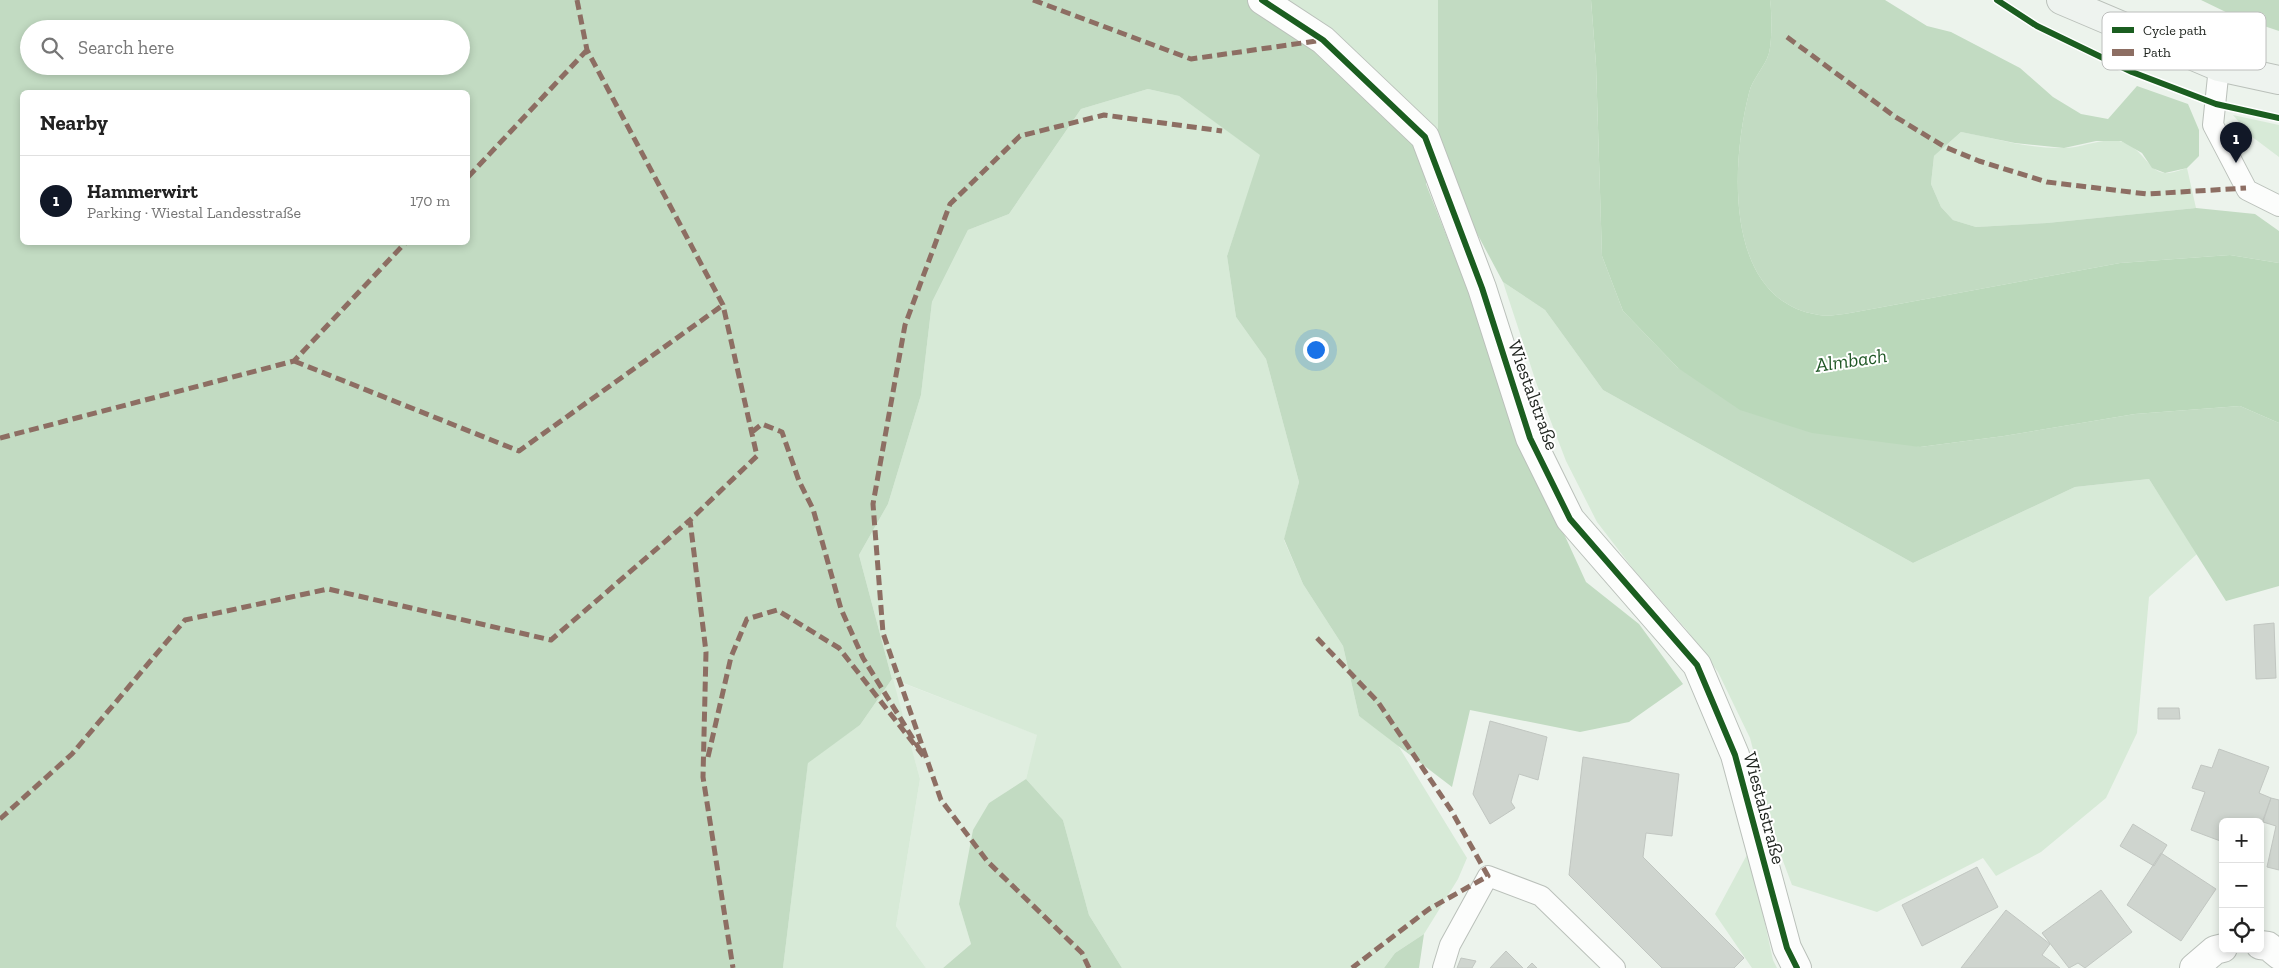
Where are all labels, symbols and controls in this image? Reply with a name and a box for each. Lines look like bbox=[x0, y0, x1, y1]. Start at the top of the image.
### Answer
legend bbox=[2102, 12, 2266, 70]
search box bbox=[20, 20, 470, 75]
text: Cycle path bbox=[2143, 22, 2207, 39]
icon: search bbox=[38, 34, 66, 62]
text: Search here bbox=[78, 36, 174, 59]
text: Path bbox=[2143, 44, 2171, 61]
text: Nearby bbox=[40, 110, 108, 135]
pin: 1 bbox=[2220, 122, 2252, 163]
text: Hammerwirt bbox=[87, 180, 198, 203]
text: 1 bbox=[53, 191, 59, 210]
text: 170 m bbox=[410, 191, 450, 210]
text: Parking · Wiestal Landesstraße bbox=[87, 203, 301, 222]
your location bbox=[1303, 337, 1329, 363]
street label: Wiestalstraße bbox=[1503, 337, 1564, 453]
water label: Almbach bbox=[1813, 343, 1888, 377]
street label: Wiestalstraße bbox=[1739, 750, 1791, 867]
map controls bbox=[2219, 818, 2264, 953]
button: + bbox=[2219, 818, 2264, 863]
button: − bbox=[2219, 863, 2264, 908]
button: locate bbox=[2219, 908, 2264, 953]

